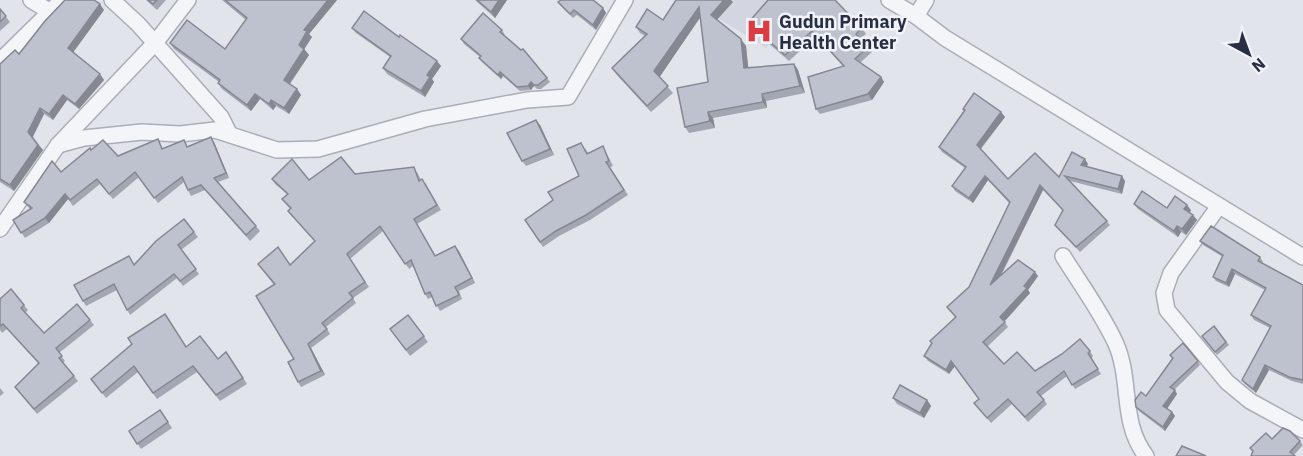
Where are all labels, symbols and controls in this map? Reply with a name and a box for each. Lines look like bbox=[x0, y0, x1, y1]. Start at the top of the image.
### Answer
place label: Gudun Primary Health Center bbox=[779, 10, 907, 54]
hospital icon: Gudun Primary Health Center bbox=[744, 16, 774, 46]
north arrow bbox=[1219, 24, 1279, 84]
text: N bbox=[1248, 54, 1270, 77]

